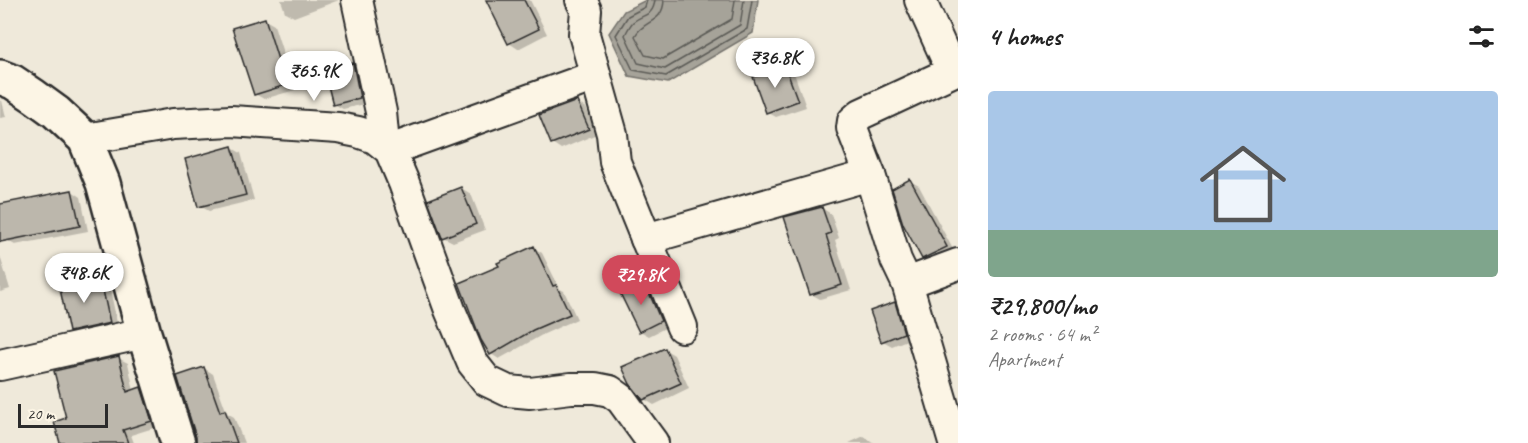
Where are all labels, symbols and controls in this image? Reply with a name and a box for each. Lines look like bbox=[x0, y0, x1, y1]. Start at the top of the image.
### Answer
text: 4 homes bbox=[988, 20, 1061, 53]
icon: filters bbox=[1465, 20, 1498, 53]
pin: ₹36.8K bbox=[726, 38, 824, 89]
text: ₹36.8K bbox=[750, 45, 800, 70]
pin: ₹65.9K bbox=[265, 51, 363, 102]
text: ₹65.9K bbox=[289, 58, 339, 83]
icon: home bbox=[1189, 130, 1297, 238]
pin: ₹48.6K bbox=[35, 253, 133, 304]
pin: ₹29.8K bbox=[592, 255, 690, 306]
text: ₹48.6K bbox=[59, 260, 109, 285]
text: ₹29.8K bbox=[616, 262, 666, 287]
text: ₹29,800/mo bbox=[988, 289, 1096, 322]
text: 2 rooms · 64 m² bbox=[988, 322, 1096, 347]
text: Apartment bbox=[988, 347, 1061, 372]
scale bar bbox=[18, 401, 108, 428]
text: 20 m bbox=[27, 404, 54, 424]

